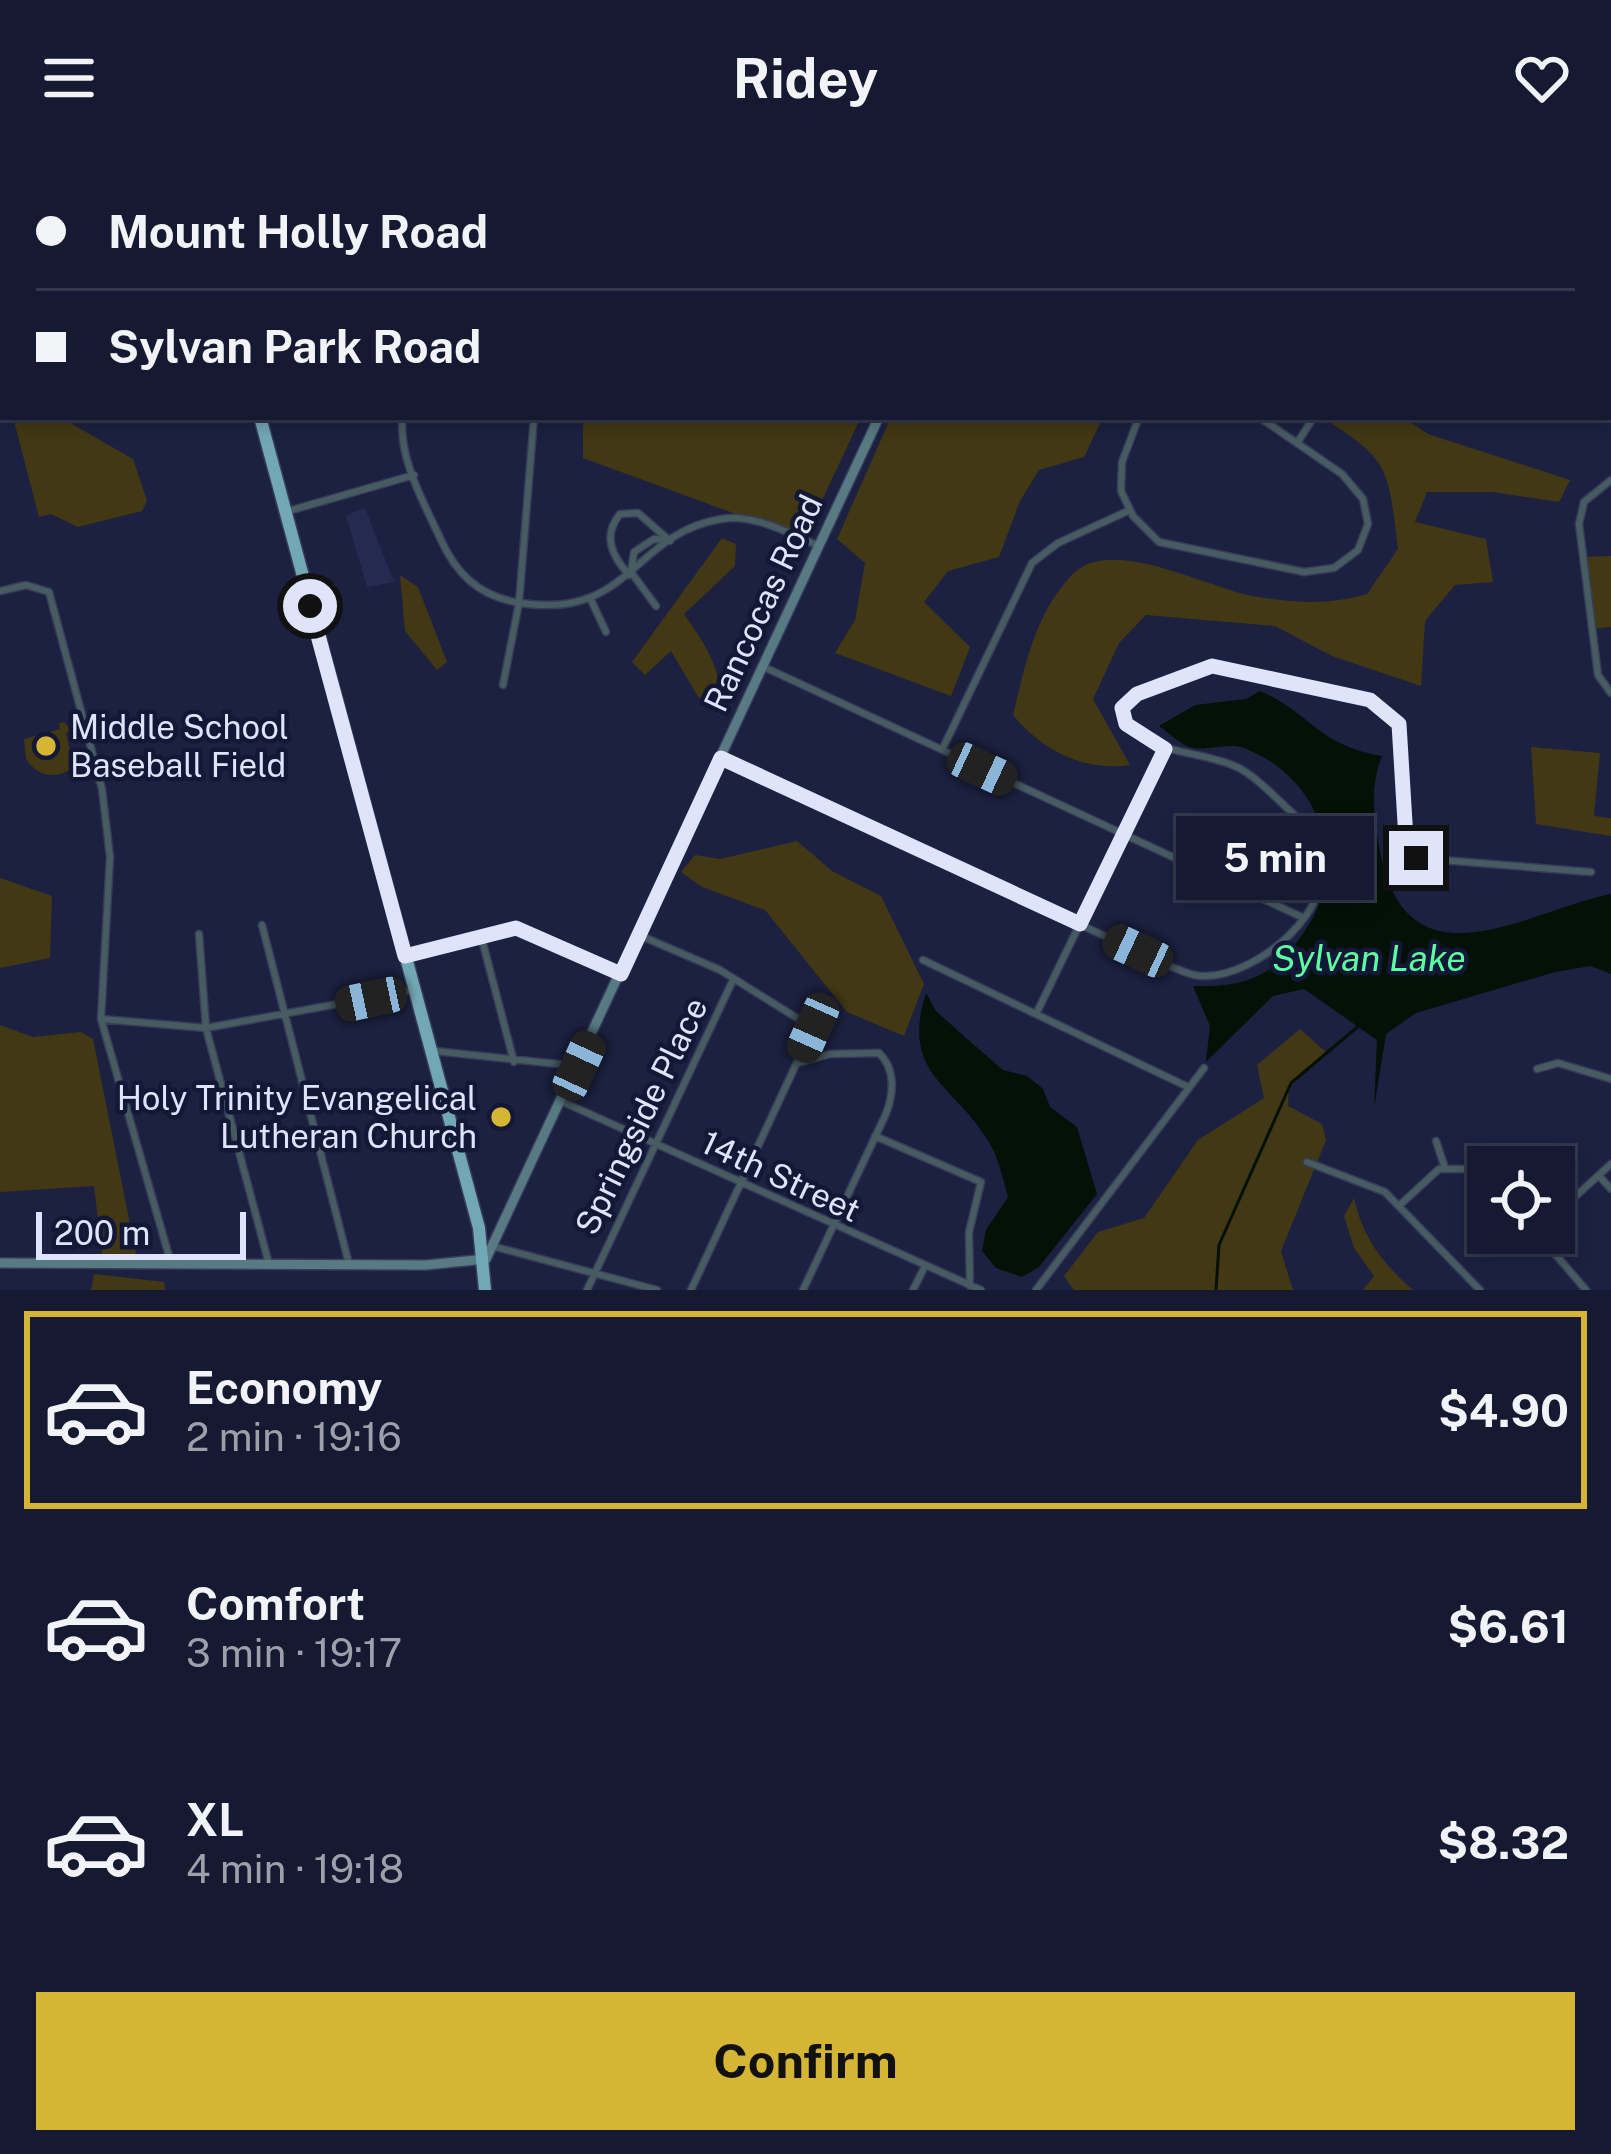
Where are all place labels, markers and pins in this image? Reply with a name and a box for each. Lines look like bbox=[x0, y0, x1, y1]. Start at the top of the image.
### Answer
place label: Middle School Baseball Field bbox=[70, 708, 289, 784]
marker: Middle School Baseball Field bbox=[33, 733, 59, 759]
place label: Holy Trinity Evangelical Lutheran Church bbox=[117, 1079, 477, 1155]
marker: Holy Trinity Evangelical Lutheran Church bbox=[488, 1104, 514, 1130]

